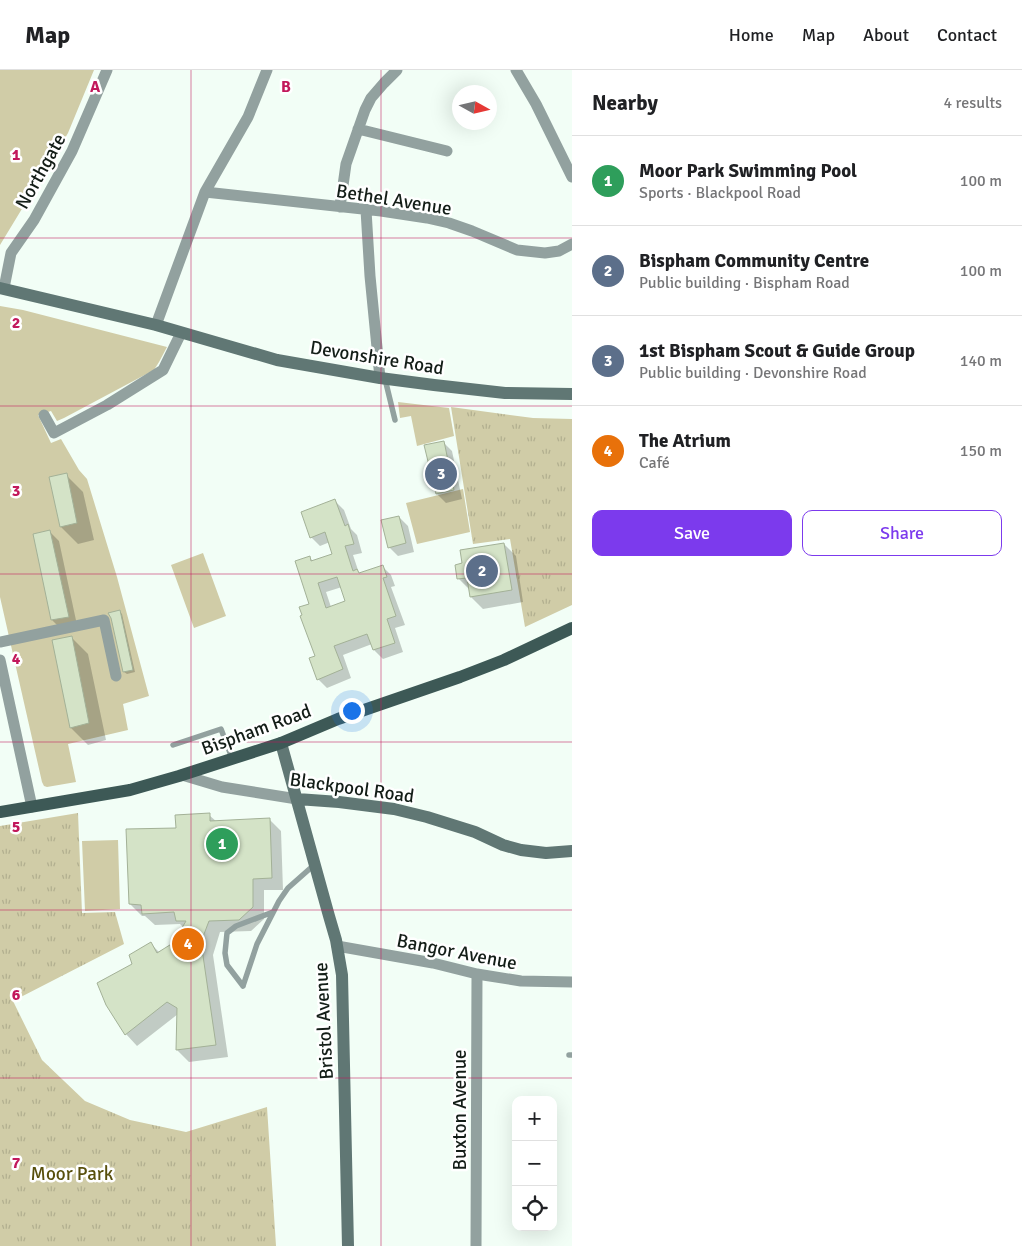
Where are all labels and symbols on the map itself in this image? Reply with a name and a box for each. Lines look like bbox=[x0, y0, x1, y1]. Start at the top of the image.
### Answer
text: A bbox=[90, 77, 101, 97]
text: B bbox=[281, 77, 291, 97]
north arrow bbox=[452, 85, 497, 130]
street label: Northgate bbox=[10, 130, 71, 213]
text: 1 bbox=[12, 145, 21, 165]
street label: Bethel Avenue bbox=[334, 179, 453, 221]
text: 2 bbox=[12, 313, 20, 333]
street label: Devonshire Road bbox=[308, 336, 445, 380]
pin: 3 bbox=[425, 455, 457, 493]
text: 3 bbox=[12, 481, 20, 501]
pin: 2 bbox=[466, 552, 498, 590]
text: 4 bbox=[12, 649, 21, 669]
your location bbox=[339, 698, 365, 724]
street label: Bispham Road bbox=[198, 699, 314, 761]
street label: Blackpool Road bbox=[288, 767, 416, 809]
text: 5 bbox=[12, 817, 20, 837]
pin: 1 bbox=[206, 825, 238, 863]
pin: 4 bbox=[172, 925, 204, 963]
street label: Bangor Avenue bbox=[395, 929, 519, 975]
street label: Bristol Avenue bbox=[309, 962, 339, 1080]
text: 6 bbox=[12, 985, 21, 1005]
street label: Buxton Avenue bbox=[448, 1049, 472, 1171]
text: 7 bbox=[12, 1153, 21, 1173]
park label: Moor Park bbox=[31, 1162, 114, 1186]

